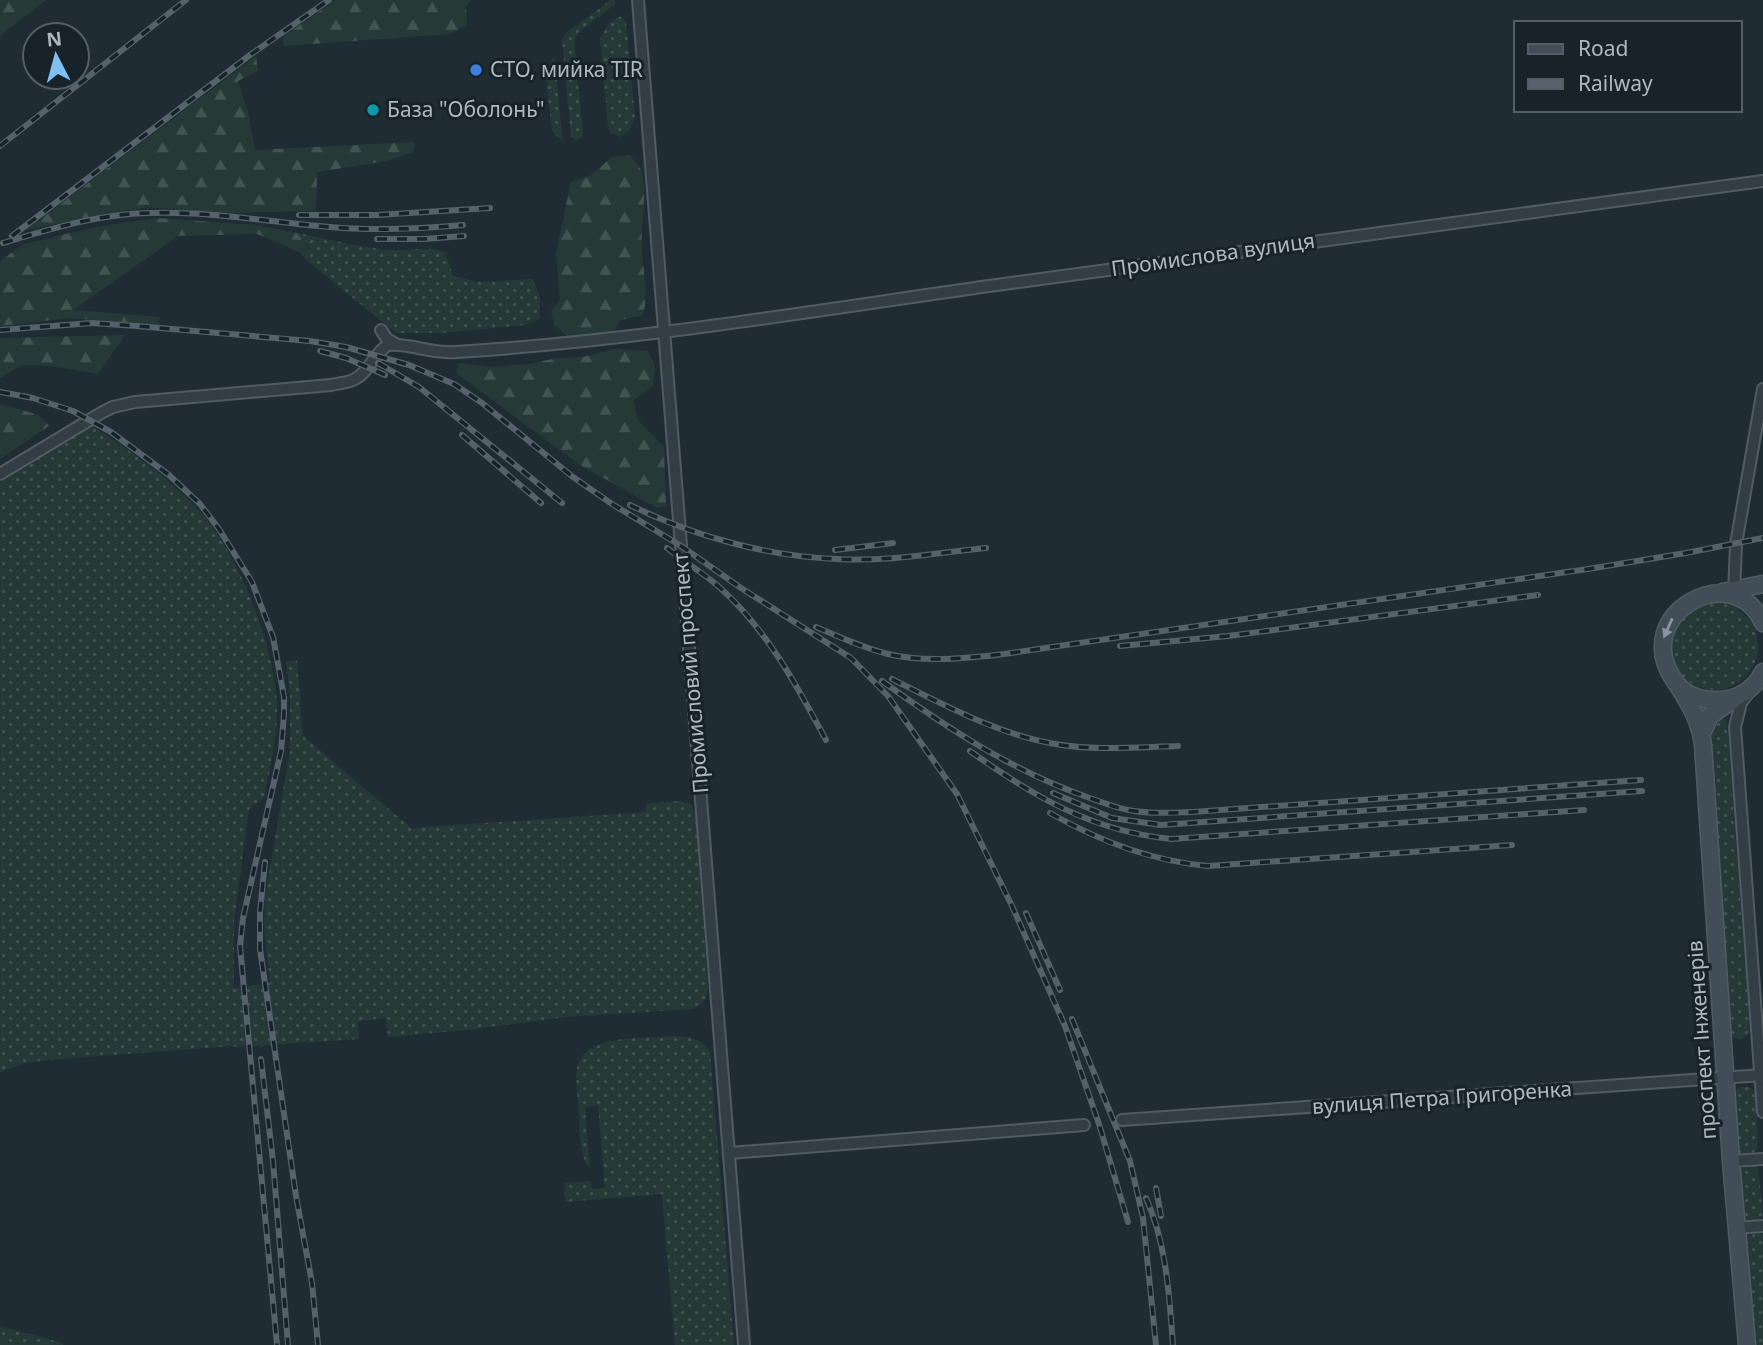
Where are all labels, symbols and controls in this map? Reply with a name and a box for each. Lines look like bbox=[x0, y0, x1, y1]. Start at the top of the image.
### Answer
north arrow bbox=[21, 21, 91, 91]
legend bbox=[1514, 21, 1742, 112]
text: N bbox=[45, 25, 63, 53]
text: Road bbox=[1578, 34, 1628, 62]
place label: СТО, мийка TIR bbox=[490, 55, 643, 83]
marker: СТО, мийка TIR bbox=[468, 62, 484, 78]
text: Railway bbox=[1578, 69, 1653, 97]
place label: База "Оболонь" bbox=[387, 95, 545, 123]
marker: База "Оболонь" bbox=[365, 102, 381, 118]
street label: Промислова вулиця bbox=[1109, 226, 1317, 282]
street label: Промисловий проспект bbox=[665, 551, 714, 795]
one-way arrow bbox=[1662, 618, 1674, 638]
street label: проспект Інженерів bbox=[1680, 940, 1722, 1141]
street label: вулиця Петра Григоренка bbox=[1311, 1074, 1573, 1120]

